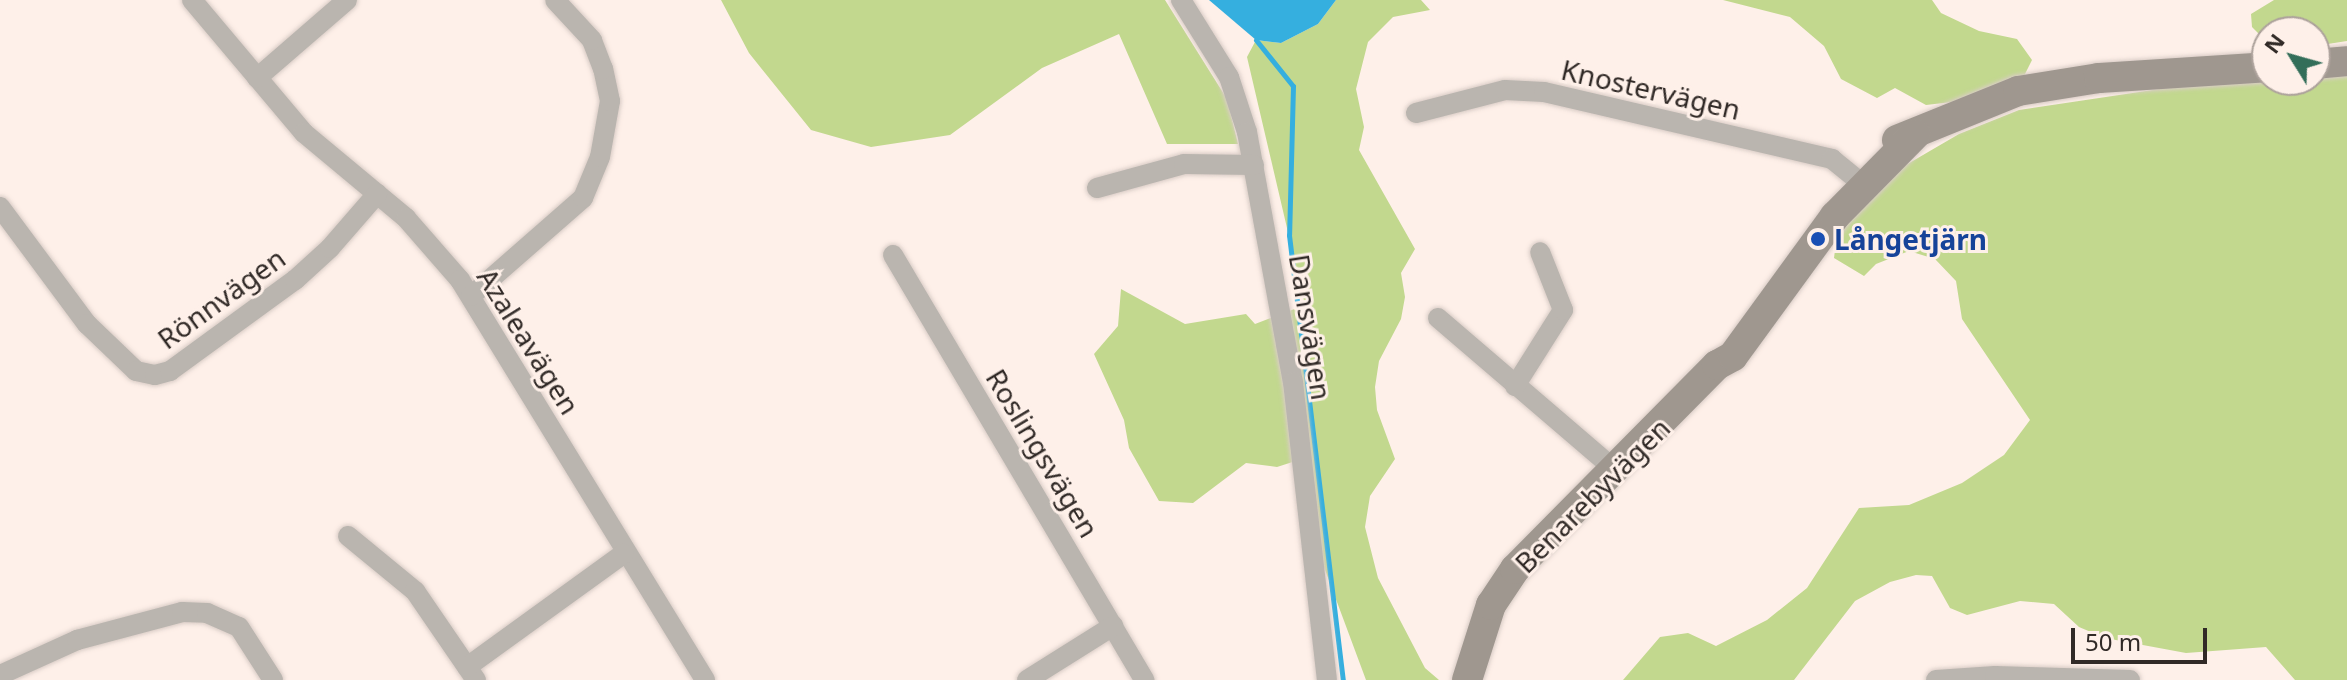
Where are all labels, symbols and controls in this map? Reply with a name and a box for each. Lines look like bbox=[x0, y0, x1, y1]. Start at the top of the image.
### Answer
north arrow bbox=[2251, 16, 2331, 96]
text: N bbox=[2256, 27, 2291, 59]
street label: Knostervägen bbox=[1558, 52, 1744, 126]
place label: Långetjärn bbox=[1834, 222, 1987, 256]
marker: Långetjärn bbox=[1809, 230, 1827, 248]
street label: Rönnvägen bbox=[151, 241, 291, 355]
street label: Dansvägen bbox=[1283, 252, 1339, 402]
street label: Azaleavägen bbox=[471, 262, 587, 420]
street label: Roslingsvägen bbox=[980, 363, 1106, 543]
street label: Benarebyvägen bbox=[1508, 411, 1676, 579]
scale bar bbox=[2075, 612, 2211, 662]
text: 50 m bbox=[2085, 625, 2141, 658]

